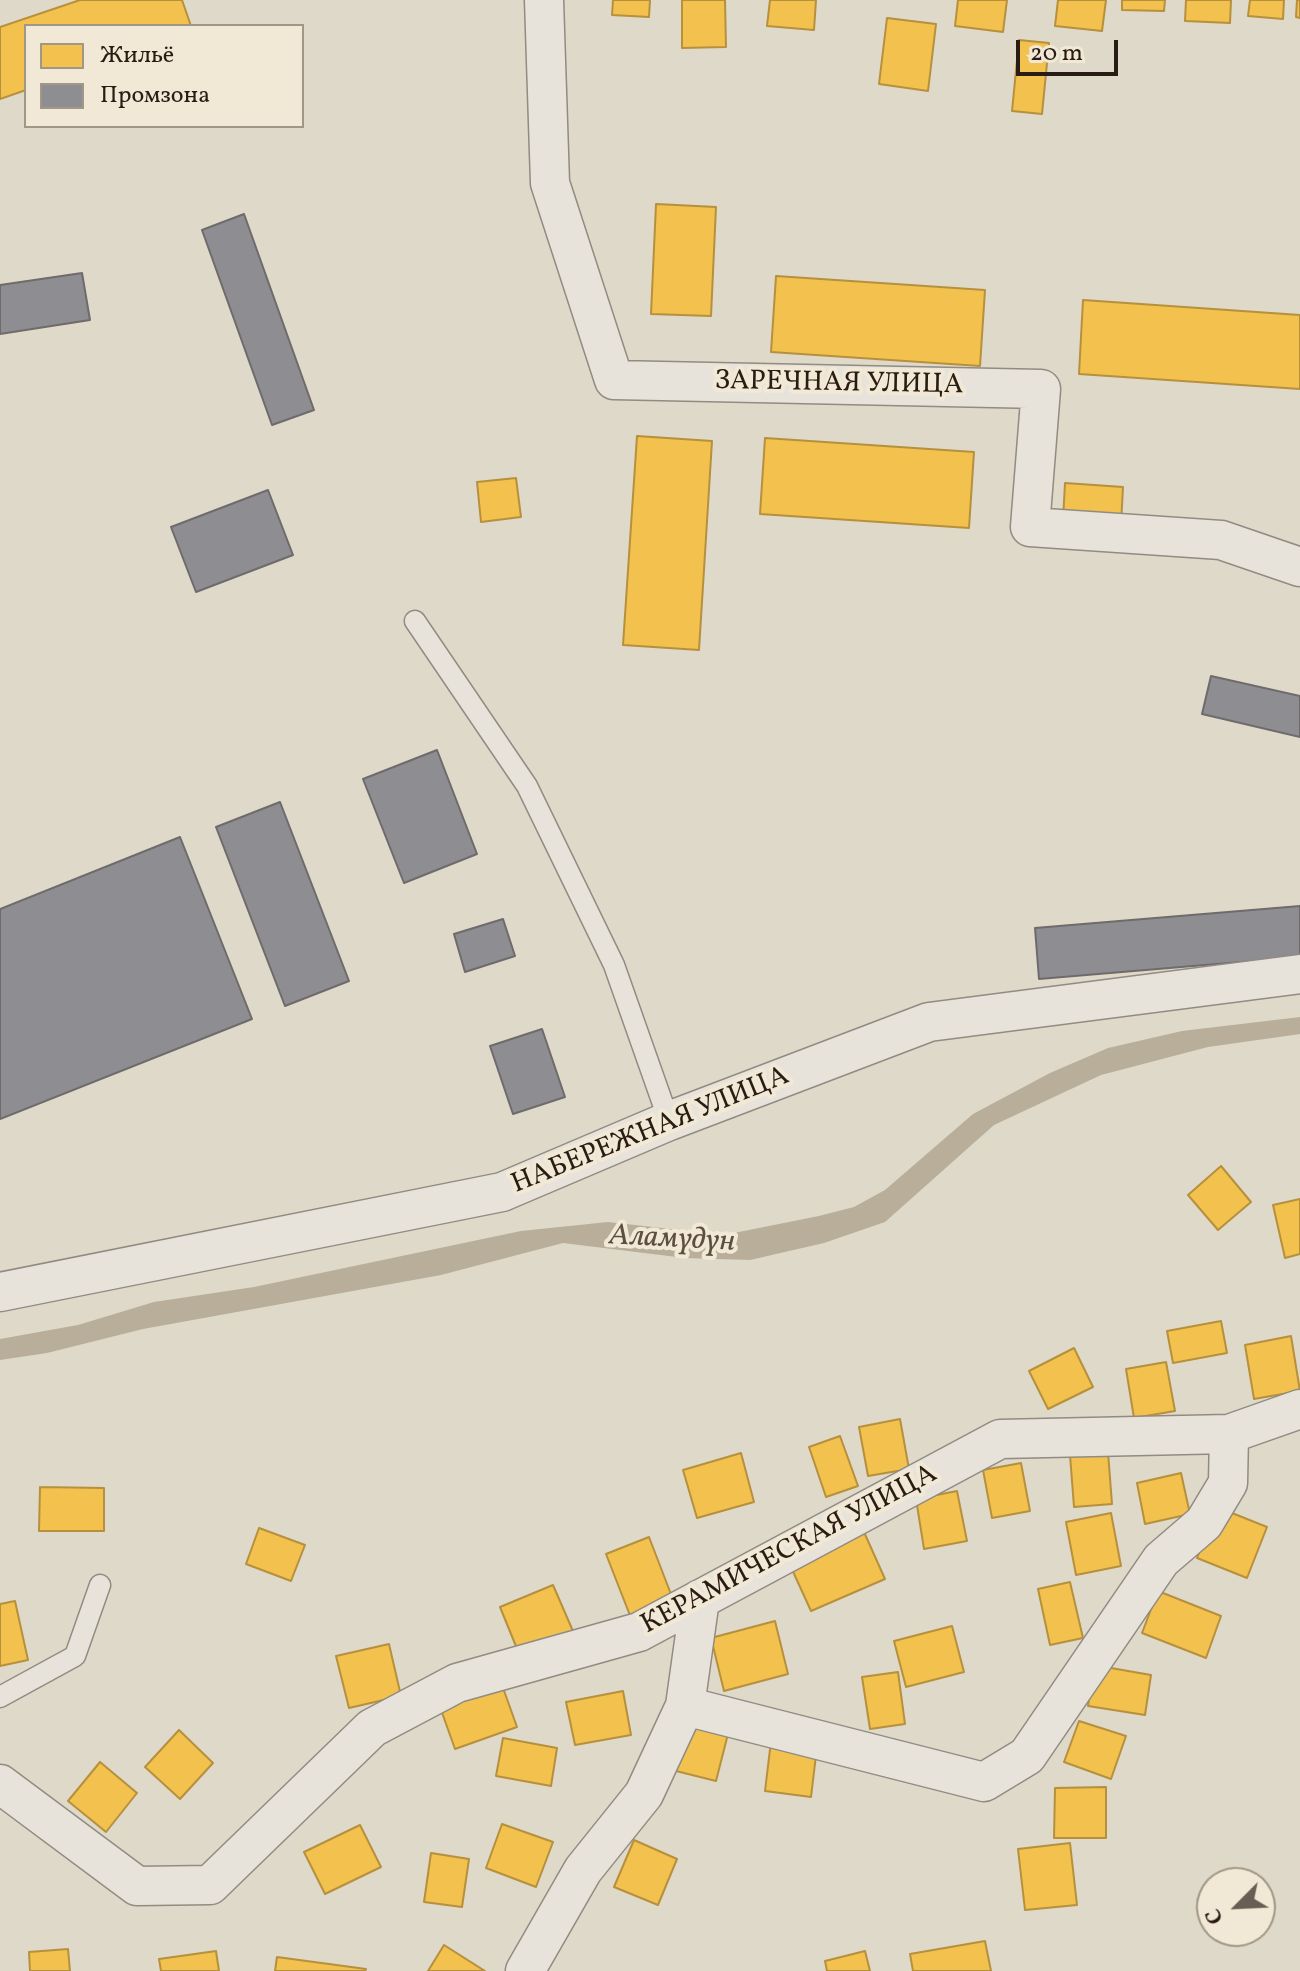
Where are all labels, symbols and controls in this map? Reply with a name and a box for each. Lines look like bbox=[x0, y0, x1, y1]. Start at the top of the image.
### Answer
legend bbox=[24, 24, 304, 128]
scale bar bbox=[1020, 24, 1122, 74]
text: 20 m bbox=[1030, 37, 1083, 71]
text: Жильё bbox=[100, 39, 174, 73]
text: Промзона bbox=[100, 79, 210, 113]
street label: ЗАРЕЧНАЯ УЛИЦА bbox=[714, 366, 964, 404]
street label: НАБЕРЕЖНАЯ УЛИЦА bbox=[507, 1061, 795, 1203]
water label: Аламүдүн bbox=[608, 1220, 736, 1262]
street label: КЕРАМИЧЕСКАЯ УЛИЦА bbox=[636, 1459, 944, 1643]
north arrow bbox=[1196, 1867, 1276, 1947]
text: С bbox=[1198, 1903, 1232, 1929]

